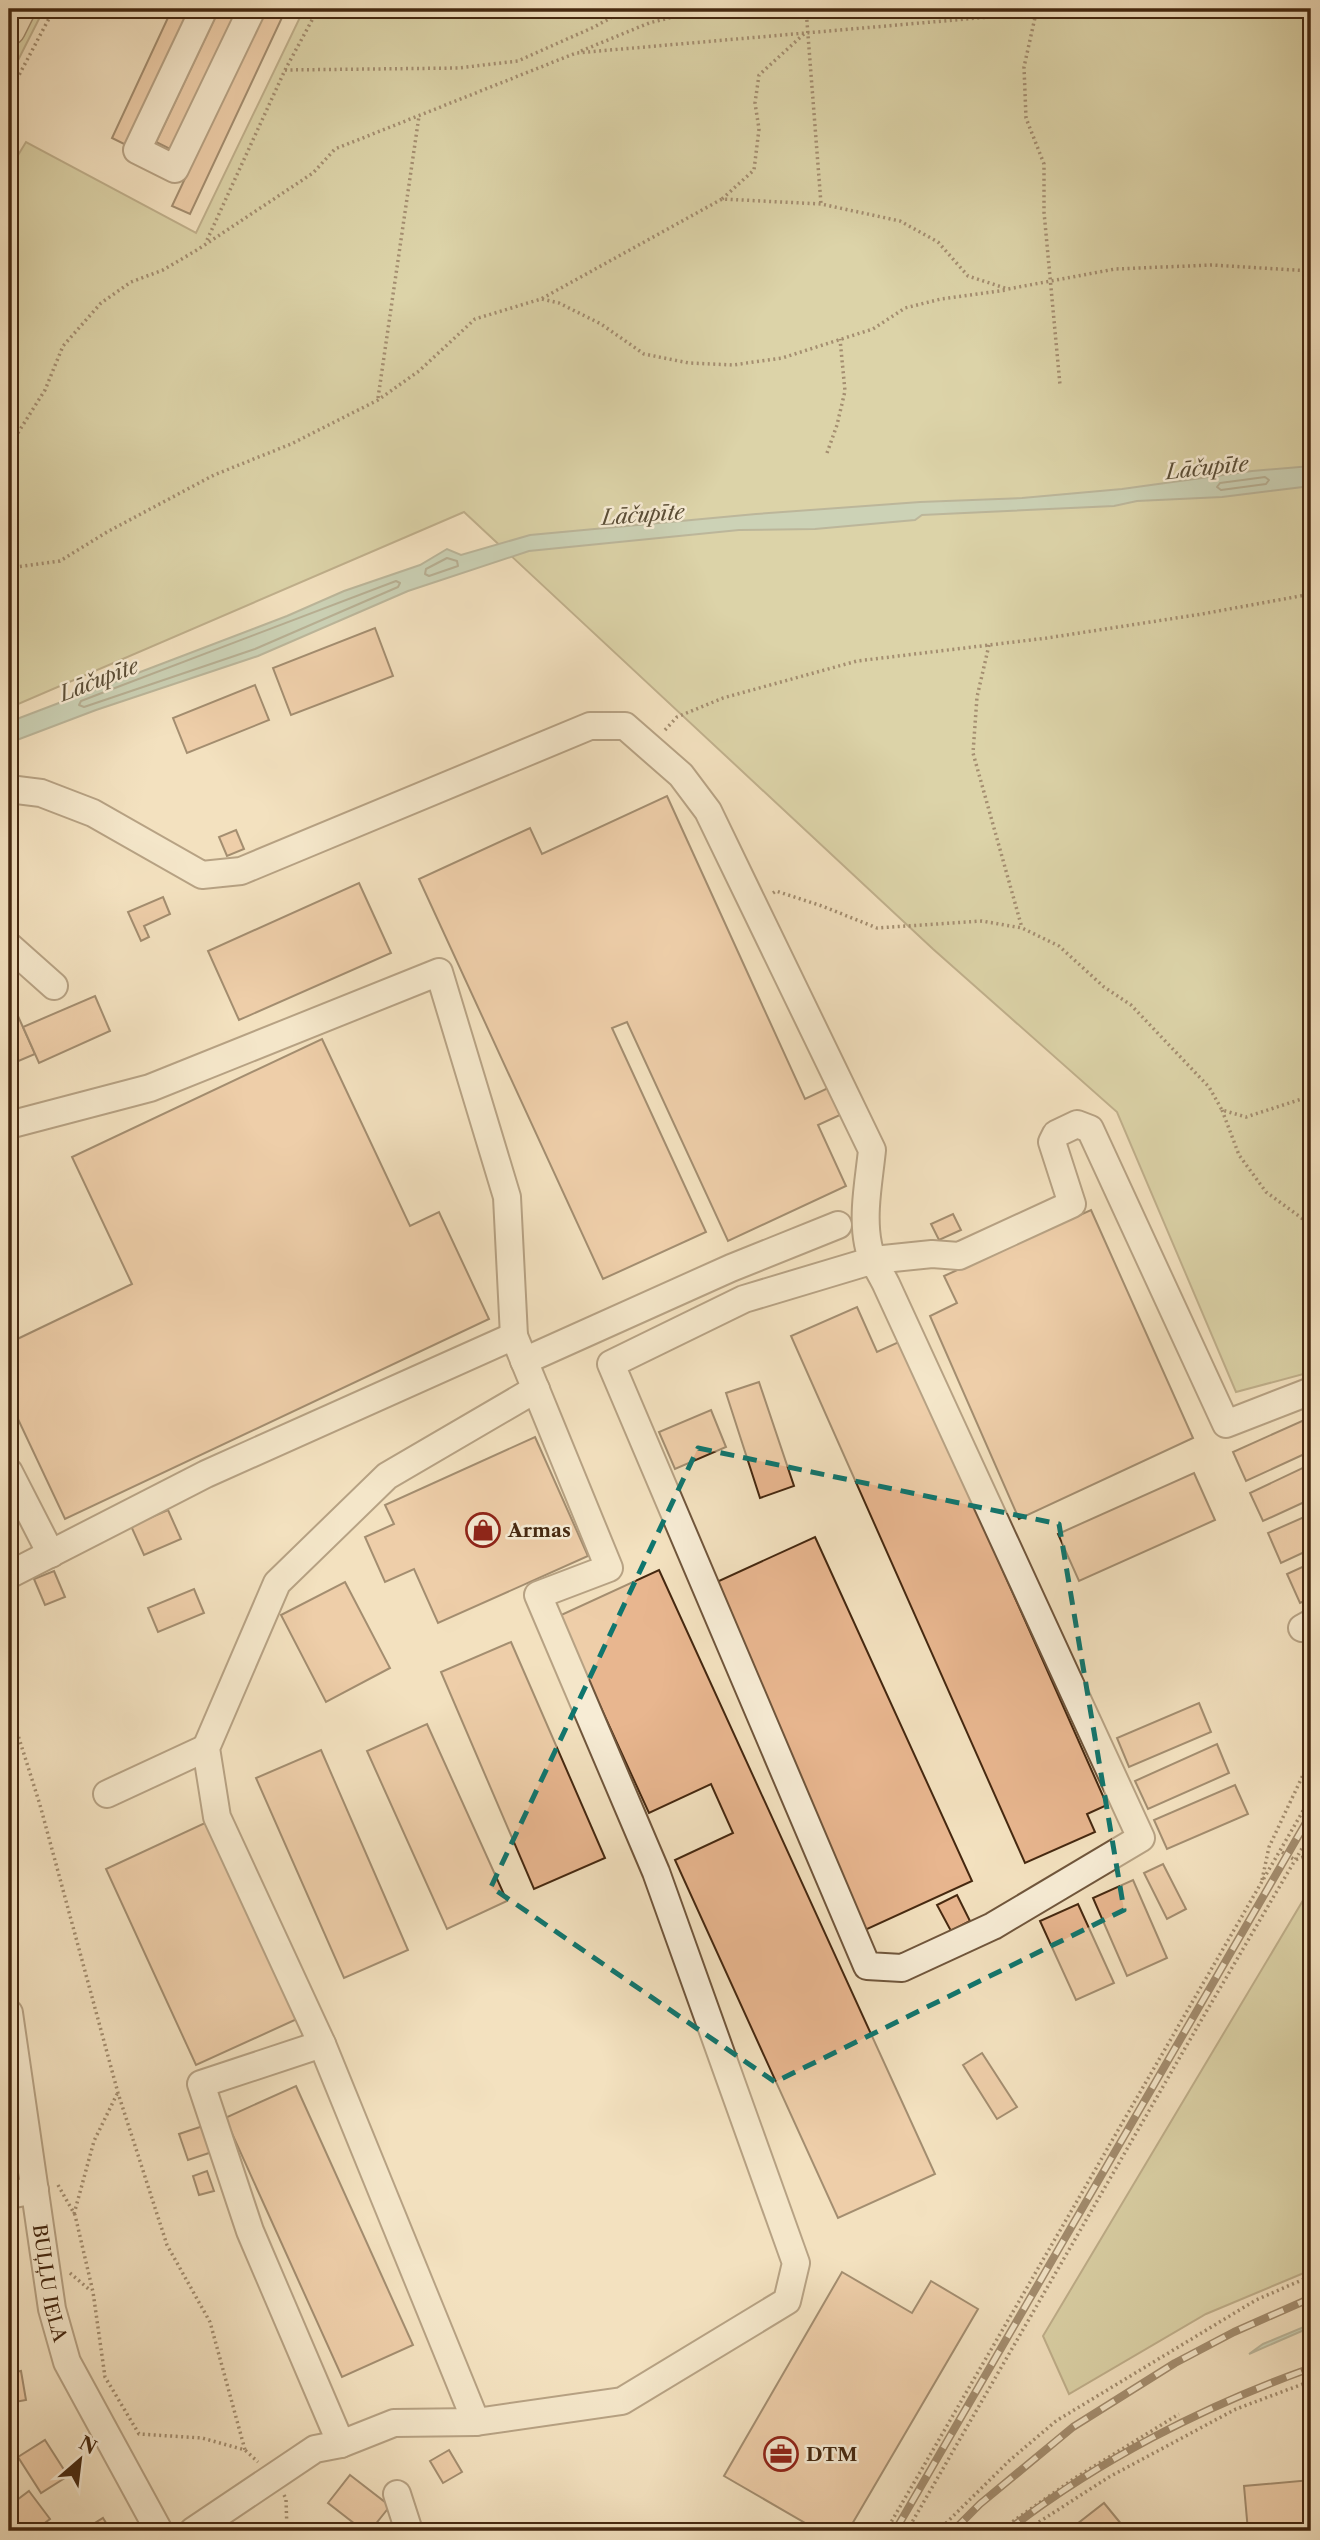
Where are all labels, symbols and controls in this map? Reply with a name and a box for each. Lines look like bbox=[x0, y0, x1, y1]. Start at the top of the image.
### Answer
water label: Lāčupīte bbox=[1162, 451, 1250, 484]
water label: Lāčupīte bbox=[599, 499, 686, 530]
water label: Lāčupīte bbox=[54, 653, 143, 707]
shop icon: Armas bbox=[464, 1511, 502, 1549]
place label: Armas bbox=[507, 1519, 571, 1542]
street label: BUĻĻU IELA bbox=[28, 2223, 72, 2345]
north arrow bbox=[46, 2424, 116, 2494]
text: N bbox=[75, 2431, 100, 2459]
office icon: DTM bbox=[762, 2435, 800, 2473]
place label: DTM bbox=[806, 2443, 857, 2466]

